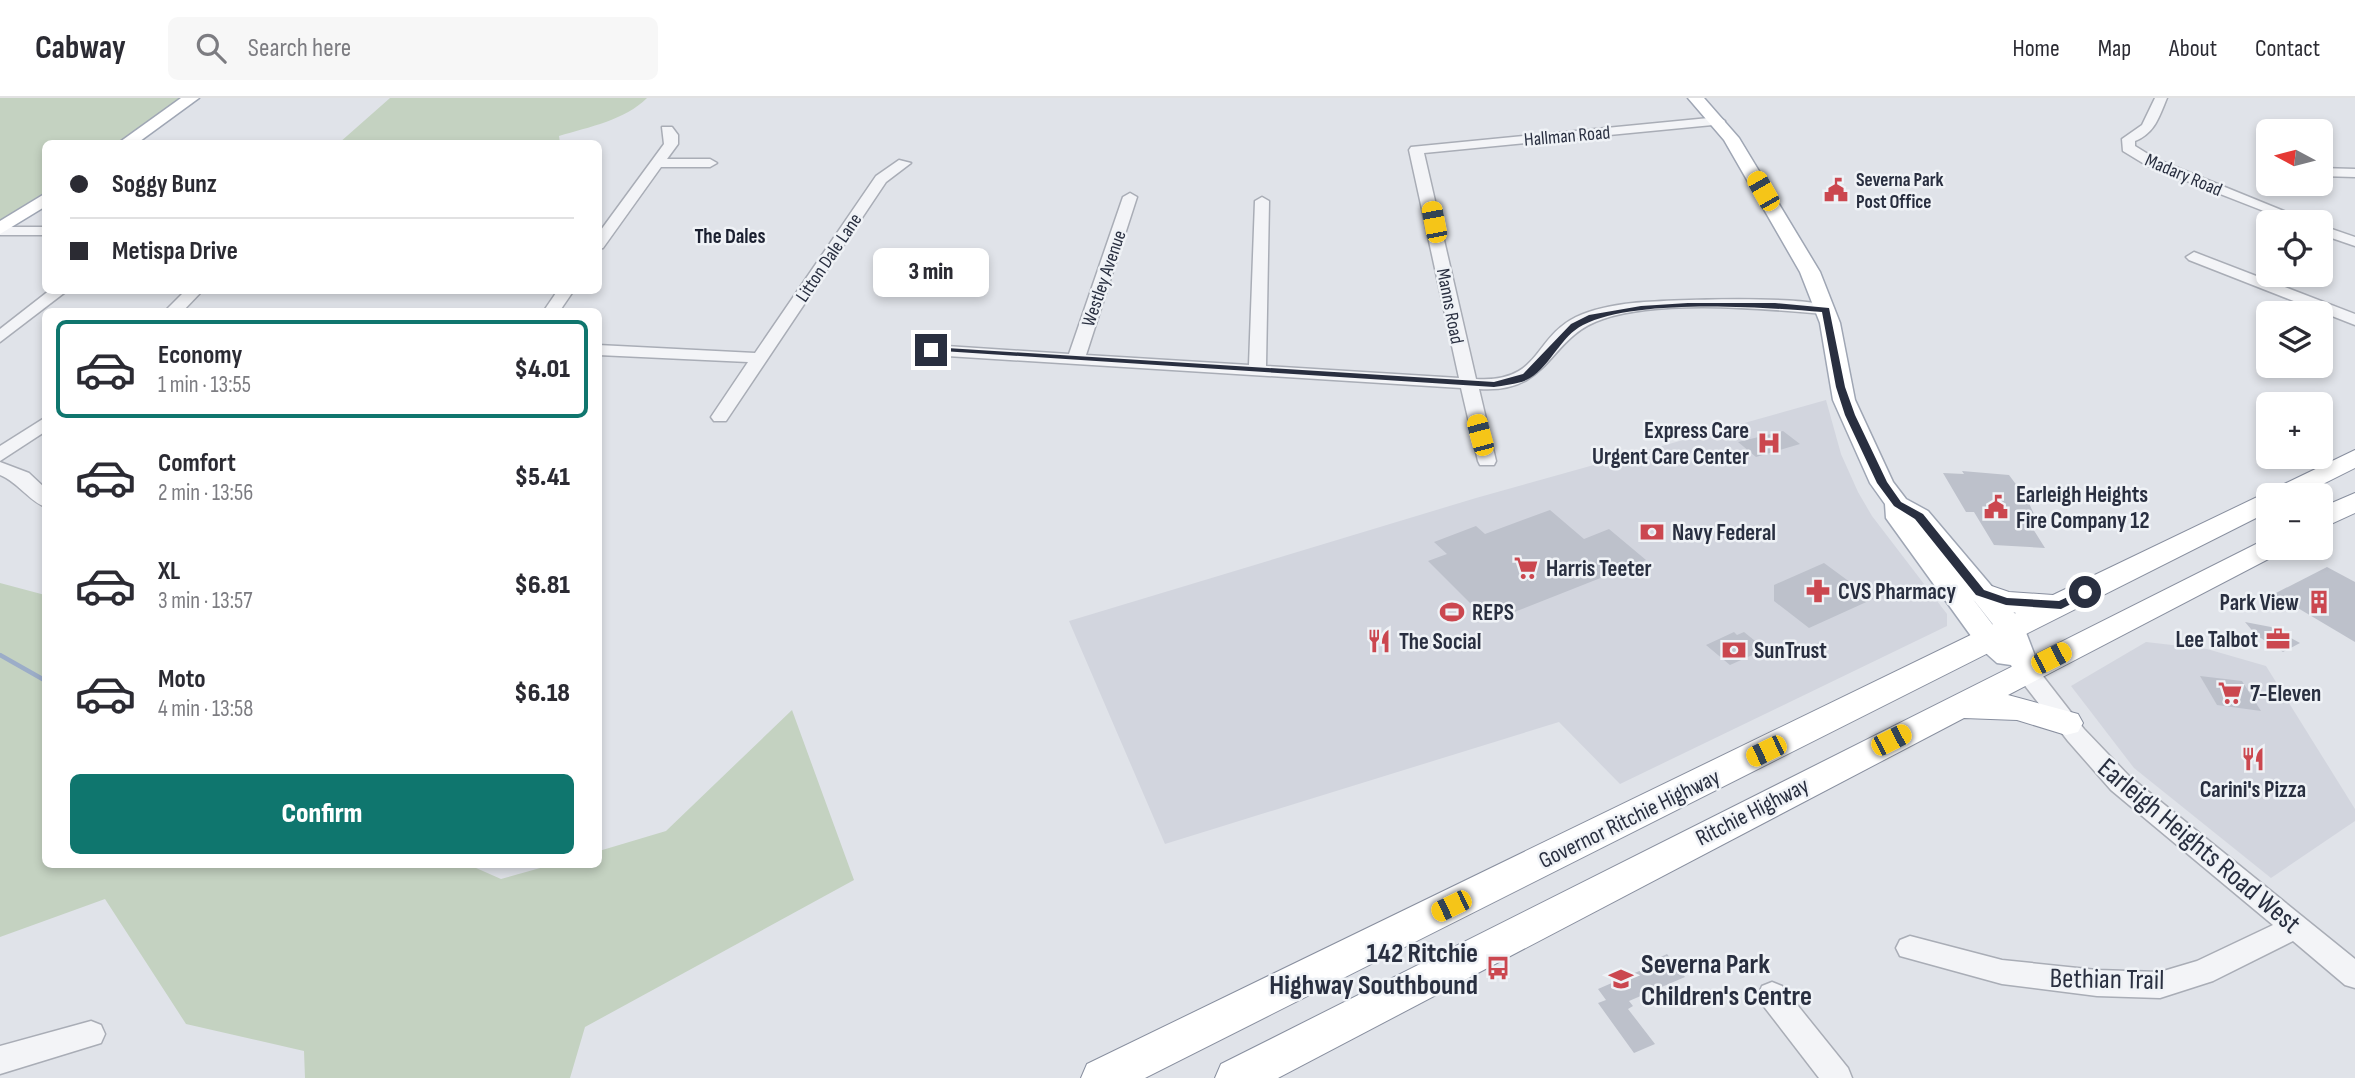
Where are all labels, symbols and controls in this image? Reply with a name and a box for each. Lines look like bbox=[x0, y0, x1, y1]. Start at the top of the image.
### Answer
search box bbox=[168, 17, 658, 80]
text: Cabway bbox=[35, 28, 126, 68]
icon: search bbox=[192, 29, 230, 67]
text: Search here bbox=[248, 33, 351, 64]
text: Home bbox=[2012, 34, 2060, 63]
text: Map bbox=[2098, 34, 2131, 63]
text: About bbox=[2169, 34, 2217, 63]
text: Contact bbox=[2255, 34, 2320, 63]
north arrow bbox=[2256, 119, 2333, 196]
map controls bbox=[2256, 119, 2333, 560]
street label: Hallman Road bbox=[1523, 121, 1611, 152]
street label: Madary Road bbox=[2141, 149, 2225, 202]
car bbox=[1744, 168, 1783, 214]
text: Soggy Bunz bbox=[112, 169, 217, 200]
place label: Severna Park Post Office bbox=[1856, 169, 1944, 214]
public building icon: Severna Park Post Office bbox=[1822, 176, 1850, 204]
car bbox=[1420, 199, 1449, 245]
street label: Litton Dale Lane bbox=[791, 209, 867, 306]
button: locate bbox=[2256, 210, 2333, 287]
district label: The Dales bbox=[694, 224, 766, 249]
street label: Westley Avenue bbox=[1077, 227, 1132, 330]
text: Metispa Drive bbox=[112, 236, 238, 267]
callout: 3 min bbox=[873, 248, 989, 298]
text: 3 min bbox=[909, 258, 953, 286]
street label: Manns Road bbox=[1431, 267, 1468, 346]
button: layers bbox=[2256, 301, 2333, 378]
route end bbox=[915, 334, 947, 366]
icon: car bbox=[74, 338, 137, 401]
text: Economy bbox=[158, 340, 242, 371]
text: $4.01 bbox=[515, 354, 570, 385]
text: 1 min · 13:55 bbox=[158, 371, 251, 399]
button: + bbox=[2256, 392, 2333, 469]
car bbox=[1465, 412, 1496, 458]
place label: Express Care Urgent Care Center bbox=[1592, 417, 1749, 471]
hospital icon: Express Care Urgent Care Center bbox=[1755, 429, 1783, 457]
icon: car bbox=[74, 446, 137, 509]
text: Comfort bbox=[158, 448, 236, 479]
text: $5.41 bbox=[515, 462, 570, 493]
text: 2 min · 13:56 bbox=[158, 479, 253, 507]
place label: Earleigh Heights Fire Company 12 bbox=[2016, 481, 2150, 535]
button: − bbox=[2256, 483, 2333, 560]
public building icon: Earleigh Heights Fire Company 12 bbox=[1982, 493, 2010, 521]
bank icon: Navy Federal bbox=[1638, 518, 1666, 546]
place label: Navy Federal bbox=[1672, 519, 1776, 547]
icon: car bbox=[74, 554, 137, 617]
supermarket icon: Harris Teeter bbox=[1512, 554, 1540, 582]
place label: Harris Teeter bbox=[1546, 555, 1652, 583]
text: XL bbox=[158, 556, 180, 587]
text: $6.81 bbox=[515, 570, 570, 601]
route start bbox=[2069, 576, 2101, 608]
pharmacy icon: CVS Pharmacy bbox=[1804, 577, 1832, 605]
place label: CVS Pharmacy bbox=[1838, 578, 1956, 606]
text: 3 min · 13:57 bbox=[158, 587, 252, 615]
building icon: Park View bbox=[2305, 588, 2333, 616]
place label: Park View bbox=[2219, 589, 2299, 617]
sports icon: REPS bbox=[1438, 598, 1466, 626]
place label: REPS bbox=[1472, 599, 1514, 627]
office icon: Lee Talbot bbox=[2264, 625, 2292, 653]
place label: Lee Talbot bbox=[2176, 626, 2258, 654]
restaurant icon: The Social bbox=[1365, 627, 1393, 655]
place label: The Social bbox=[1399, 628, 1481, 656]
bank icon: SunTrust bbox=[1720, 636, 1748, 664]
place label: SunTrust bbox=[1754, 637, 1827, 665]
car bbox=[2028, 639, 2075, 677]
icon: car bbox=[74, 662, 137, 725]
text: Moto bbox=[158, 664, 206, 695]
text: $6.18 bbox=[514, 678, 570, 709]
supermarket icon: 7-Eleven bbox=[2216, 679, 2244, 707]
place label: 7-Eleven bbox=[2250, 680, 2321, 708]
text: 4 min · 13:58 bbox=[158, 695, 253, 723]
car bbox=[1868, 721, 1915, 759]
car bbox=[1743, 732, 1790, 770]
restaurant icon: Carini's Pizza bbox=[2239, 745, 2267, 773]
street label: Earleigh Heights Road West bbox=[2091, 752, 2307, 941]
street label: Governor Ritchie Highway bbox=[1534, 763, 1725, 875]
street label: Ritchie Highway bbox=[1691, 771, 1814, 852]
button: Confirm bbox=[70, 774, 574, 854]
place label: Carini's Pizza bbox=[2200, 776, 2306, 804]
car bbox=[1428, 887, 1475, 925]
place label: 142 Ritchie Highway Southbound bbox=[1269, 937, 1478, 1002]
place label: Severna Park Children's Centre bbox=[1641, 948, 1812, 1013]
bus stop icon: 142 Ritchie Highway Southbound bbox=[1484, 954, 1512, 982]
street label: Bethian Trail bbox=[2049, 962, 2165, 997]
school or university icon: Severna Park Children's Centre bbox=[1607, 965, 1635, 993]

